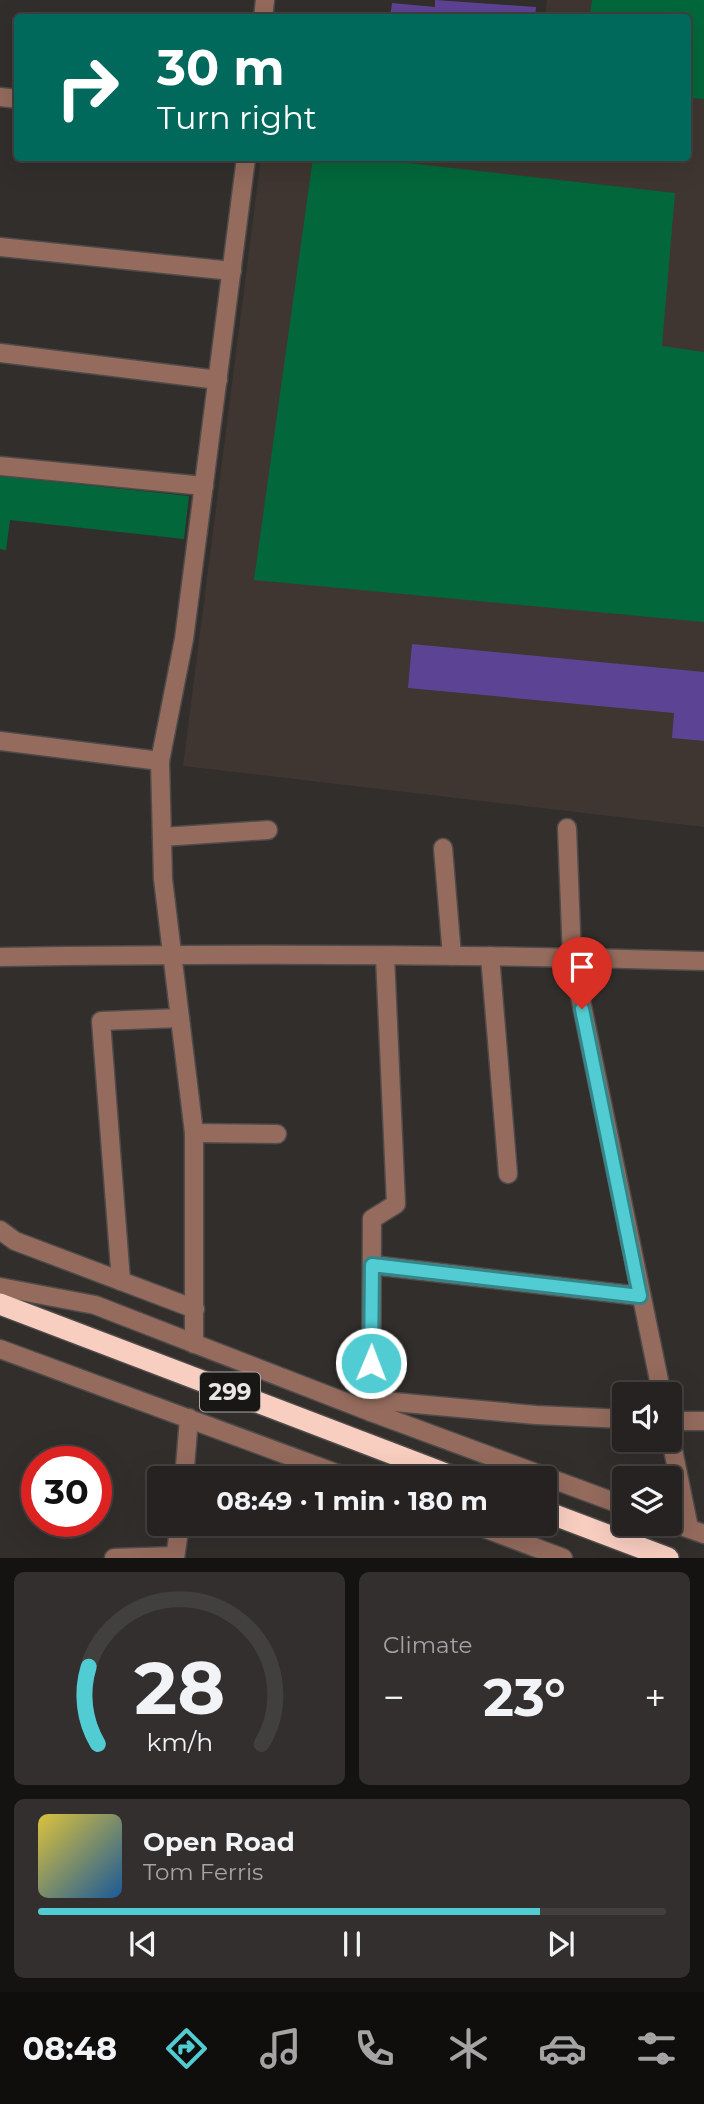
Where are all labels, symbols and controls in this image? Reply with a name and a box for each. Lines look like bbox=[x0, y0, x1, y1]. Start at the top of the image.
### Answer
text: 30 m bbox=[157, 38, 285, 97]
icon: right bbox=[42, 42, 133, 133]
text: Turn right bbox=[157, 98, 317, 137]
pin bbox=[552, 937, 612, 1009]
icon: arrive bbox=[563, 948, 601, 986]
position arrow bbox=[334, 1326, 408, 1400]
road number: 299 bbox=[200, 1372, 260, 1412]
map controls bbox=[612, 1382, 682, 1536]
button: sound bbox=[612, 1382, 682, 1452]
speed limit sign: 30 bbox=[21, 1446, 112, 1537]
button: layers bbox=[612, 1466, 682, 1536]
text: 08:49 · 1 min · 180 m bbox=[216, 1485, 488, 1517]
text: Climate bbox=[383, 1631, 472, 1659]
text: 28 bbox=[134, 1645, 225, 1733]
text: 23° bbox=[483, 1666, 566, 1729]
text: − bbox=[383, 1674, 405, 1721]
text: + bbox=[644, 1674, 666, 1721]
text: km/h bbox=[146, 1727, 213, 1757]
text: Open Road bbox=[143, 1826, 295, 1858]
text: Tom Ferris bbox=[143, 1858, 263, 1886]
icon: previous bbox=[124, 1925, 162, 1963]
icon: pause bbox=[333, 1925, 371, 1963]
icon: next bbox=[542, 1925, 580, 1963]
icon: directions bbox=[162, 2024, 211, 2073]
icon: music bbox=[256, 2024, 305, 2073]
icon: phone bbox=[350, 2024, 399, 2073]
icon: climate bbox=[444, 2024, 493, 2073]
icon: car bbox=[538, 2024, 587, 2073]
icon: filters bbox=[632, 2024, 681, 2073]
text: 08:48 bbox=[23, 2029, 117, 2068]

